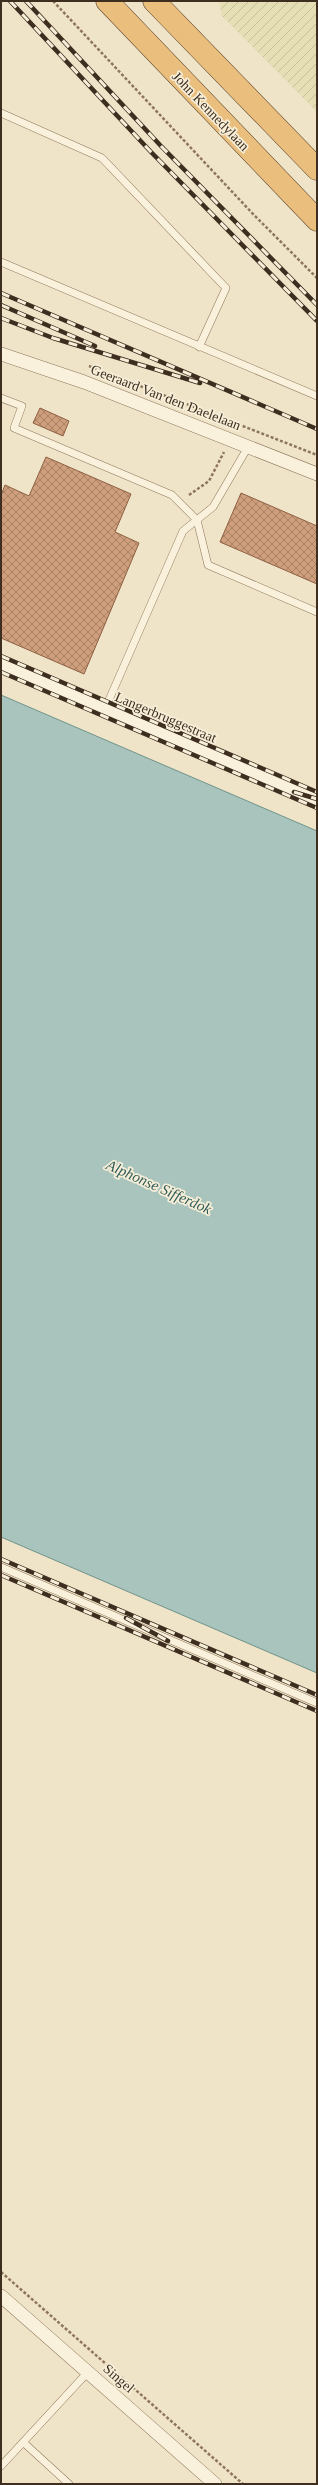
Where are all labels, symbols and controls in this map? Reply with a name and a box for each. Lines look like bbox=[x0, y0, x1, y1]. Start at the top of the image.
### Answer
street label: John Kennedylaan bbox=[169, 69, 252, 154]
street label: Geeraard Van den Daelelaan bbox=[89, 362, 243, 433]
street label: Langerbruggestraat bbox=[113, 689, 219, 746]
water label: Alphonse Sifferdok bbox=[103, 1156, 214, 1217]
street label: Singel bbox=[100, 2361, 137, 2396]

